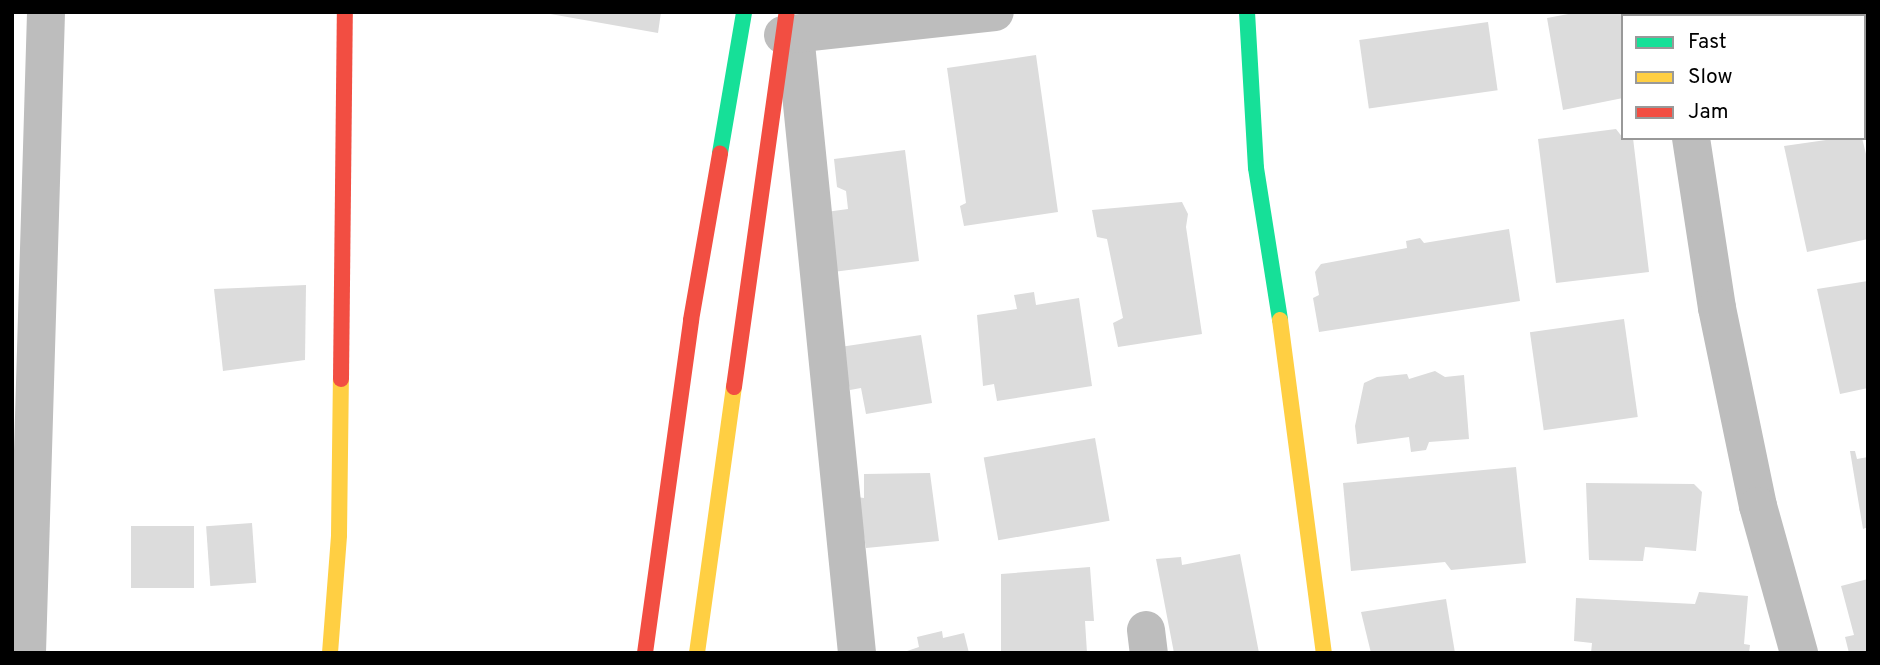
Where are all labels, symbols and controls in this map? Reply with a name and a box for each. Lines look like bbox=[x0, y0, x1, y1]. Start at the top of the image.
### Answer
legend bbox=[1621, 14, 1866, 140]
text: Fast bbox=[1688, 29, 1727, 56]
text: Slow bbox=[1688, 64, 1733, 91]
text: Jam bbox=[1688, 99, 1729, 126]

